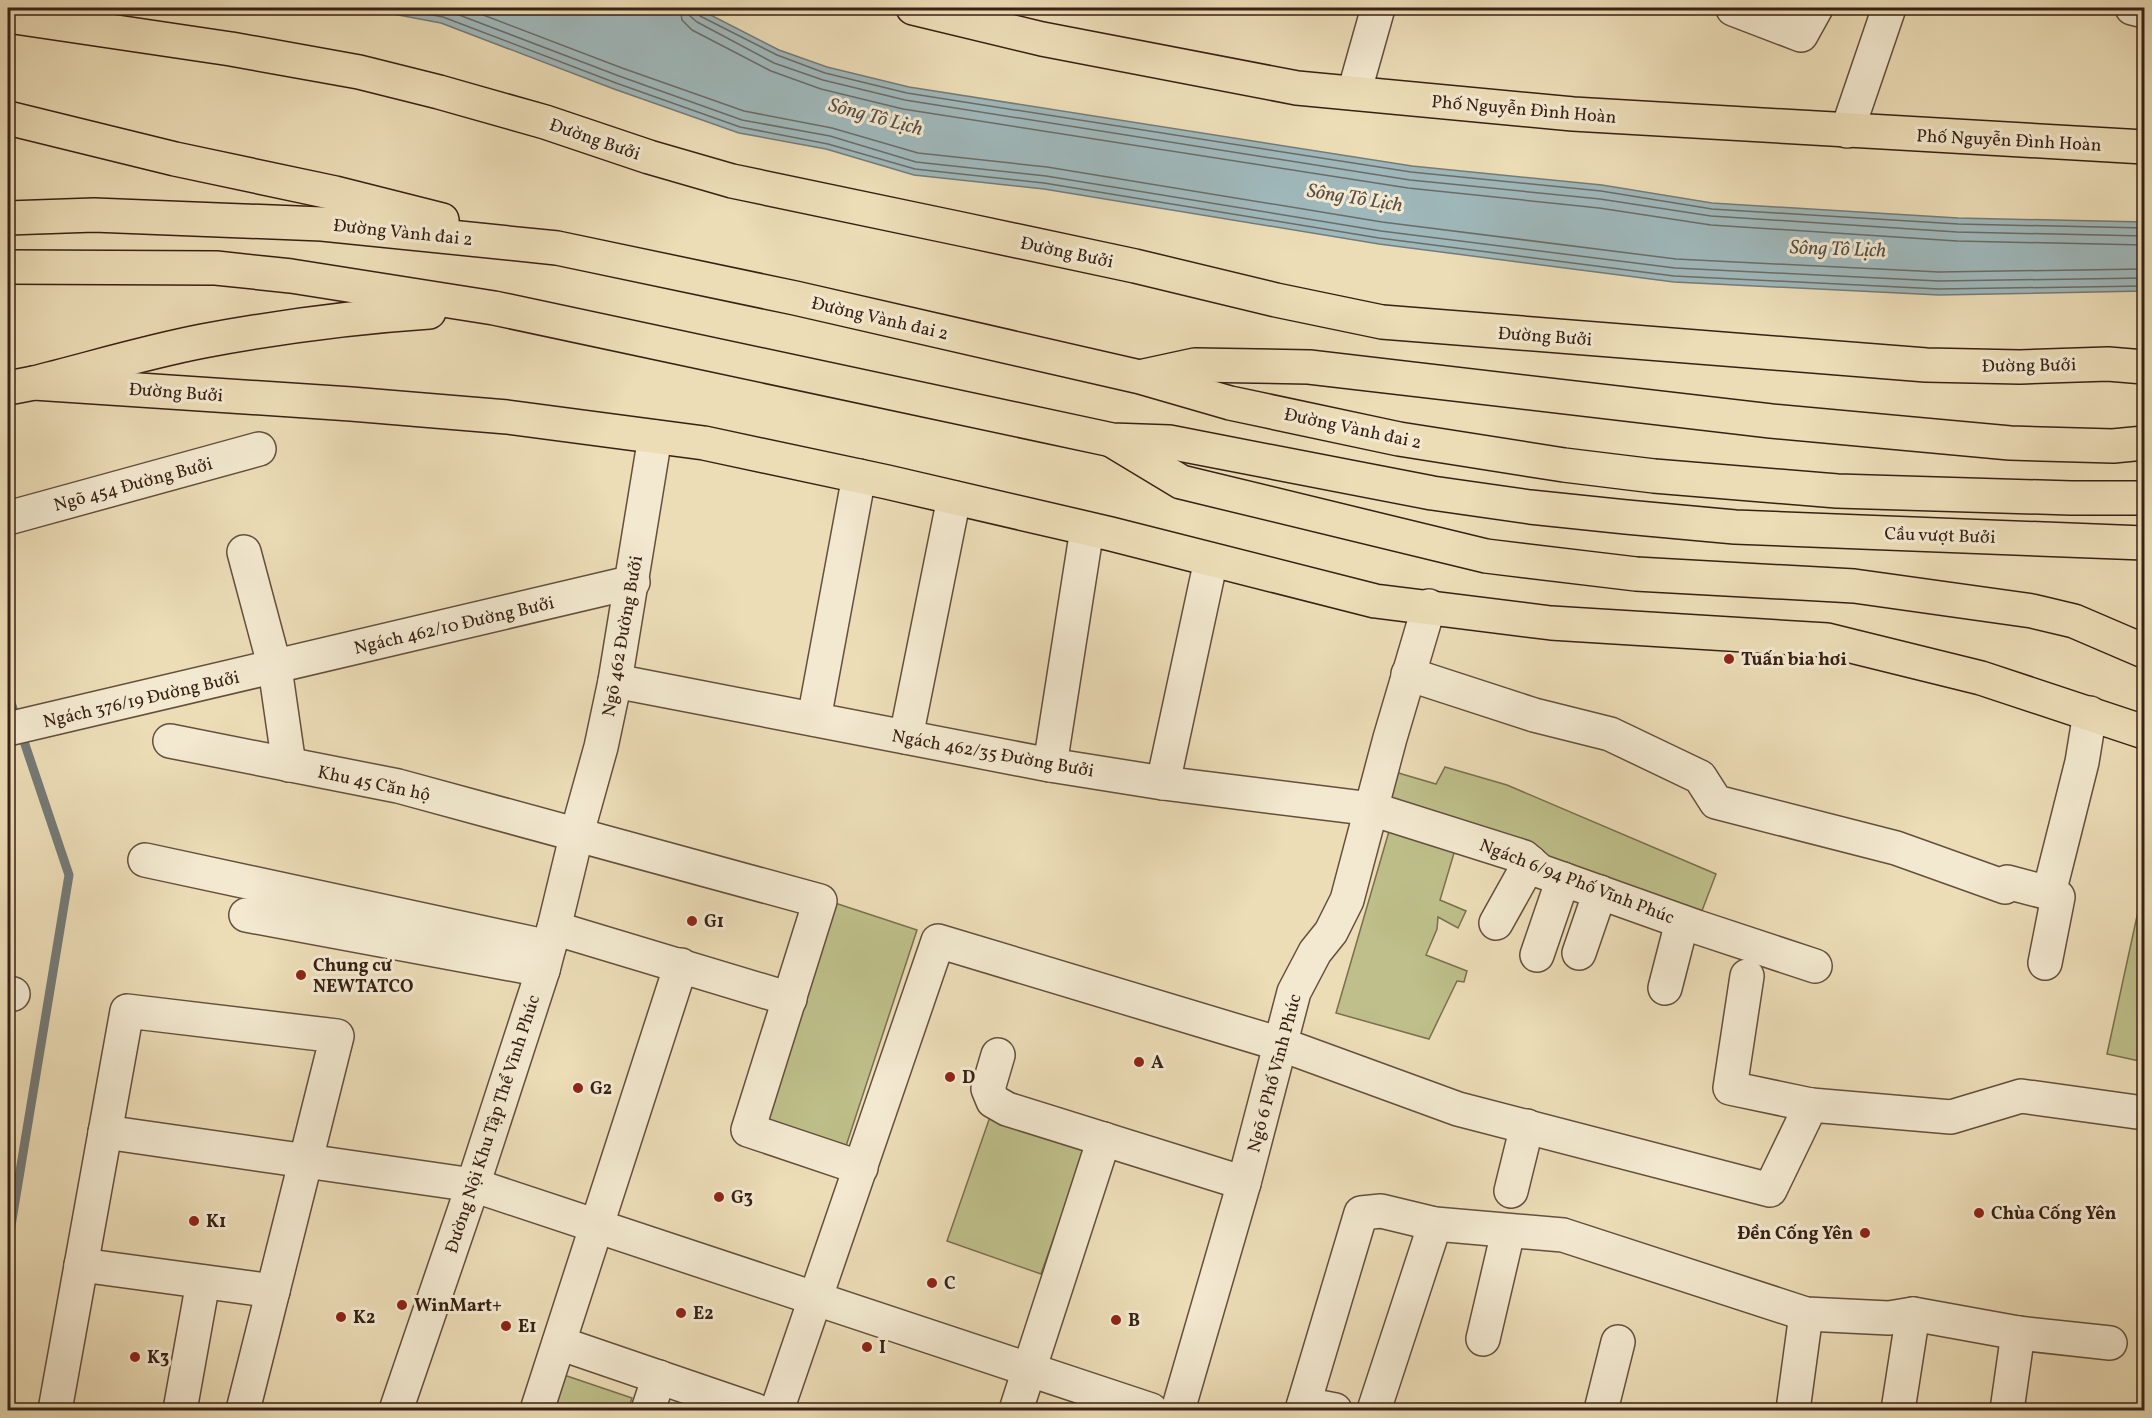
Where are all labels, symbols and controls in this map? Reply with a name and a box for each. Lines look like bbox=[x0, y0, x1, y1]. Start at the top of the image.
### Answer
street label: Phố Nguyễn Đình Hoàn bbox=[1430, 90, 1618, 131]
water label: Sông Tô Lịch bbox=[825, 92, 926, 144]
street label: Đường Bưởi bbox=[546, 113, 643, 168]
street label: Phố Nguyễn Đình Hoàn bbox=[1916, 124, 2102, 159]
water label: Sông Tô Lịch bbox=[1305, 178, 1405, 220]
street label: Đường Vành đai 2 bbox=[332, 214, 474, 253]
street label: Đường Bưởi bbox=[1018, 231, 1116, 276]
water label: Sông Tô Lịch bbox=[1789, 234, 1887, 266]
street label: Đường Vành đai 2 bbox=[809, 292, 951, 347]
street label: Đường Bưởi bbox=[1497, 322, 1593, 353]
street label: Đường Bưởi bbox=[1982, 353, 2077, 380]
street label: Đường Bưởi bbox=[128, 378, 224, 409]
street label: Đường Vành đai 2 bbox=[1282, 403, 1424, 456]
street label: Ngõ 454 Đường Bưởi bbox=[51, 452, 216, 519]
street label: Cầu vượt Bưởi bbox=[1884, 522, 1996, 551]
street label: Ngõ 462 Đường Bưởi bbox=[597, 554, 650, 719]
street label: Ngách 462/10 Đường Bưởi bbox=[352, 591, 557, 662]
place label: Tuấn bia hơi bbox=[1741, 648, 1847, 673]
marker: Tuấn bia hơi bbox=[1722, 652, 1736, 666]
street label: Ngách 376/19 Đường Bưởi bbox=[41, 666, 242, 735]
street label: Ngách 462/35 Đường Bưởi bbox=[890, 724, 1096, 785]
street label: Khu 45 Căn hộ bbox=[315, 760, 432, 809]
street label: Ngách 6/94 Phố Vĩnh Phúc bbox=[1475, 834, 1678, 931]
place label: G1 bbox=[704, 910, 724, 935]
marker: G1 bbox=[685, 914, 699, 928]
place label: Chung cư NEWTATCO bbox=[313, 954, 413, 1000]
marker: Chung cư NEWTATCO bbox=[294, 968, 308, 982]
street label: Ngõ 6 Phố Vĩnh Phúc bbox=[1242, 991, 1309, 1155]
street label: Đường Nội Khu Tập Thể Vĩnh Phúc bbox=[440, 992, 547, 1257]
place label: A bbox=[1151, 1051, 1164, 1076]
marker: A bbox=[1132, 1055, 1146, 1069]
place label: D bbox=[962, 1066, 975, 1091]
marker: D bbox=[943, 1070, 957, 1084]
place label: G2 bbox=[590, 1077, 612, 1102]
marker: G2 bbox=[571, 1081, 585, 1095]
place label: G3 bbox=[731, 1186, 753, 1211]
marker: G3 bbox=[712, 1190, 726, 1204]
place label: Chùa Cống Yên bbox=[1991, 1202, 2117, 1227]
marker: Chùa Cống Yên bbox=[1972, 1206, 1986, 1220]
place label: K1 bbox=[206, 1210, 226, 1235]
marker: K1 bbox=[187, 1214, 201, 1228]
place label: Đền Cống Yên bbox=[1737, 1222, 1853, 1247]
marker: Đền Cống Yên bbox=[1858, 1226, 1872, 1240]
place label: C bbox=[944, 1272, 956, 1297]
marker: C bbox=[925, 1276, 939, 1290]
place label: WinMart+ bbox=[414, 1294, 502, 1319]
marker: WinMart+ bbox=[395, 1298, 409, 1312]
place label: E2 bbox=[693, 1302, 714, 1327]
place label: K2 bbox=[353, 1306, 375, 1331]
marker: E2 bbox=[674, 1306, 688, 1320]
place label: B bbox=[1128, 1309, 1140, 1334]
marker: K2 bbox=[334, 1310, 348, 1324]
marker: B bbox=[1109, 1313, 1123, 1327]
place label: E1 bbox=[518, 1315, 537, 1340]
marker: E1 bbox=[499, 1319, 513, 1333]
place label: I bbox=[879, 1336, 886, 1361]
marker: I bbox=[860, 1340, 874, 1354]
place label: K3 bbox=[147, 1346, 169, 1371]
marker: K3 bbox=[128, 1350, 142, 1364]

